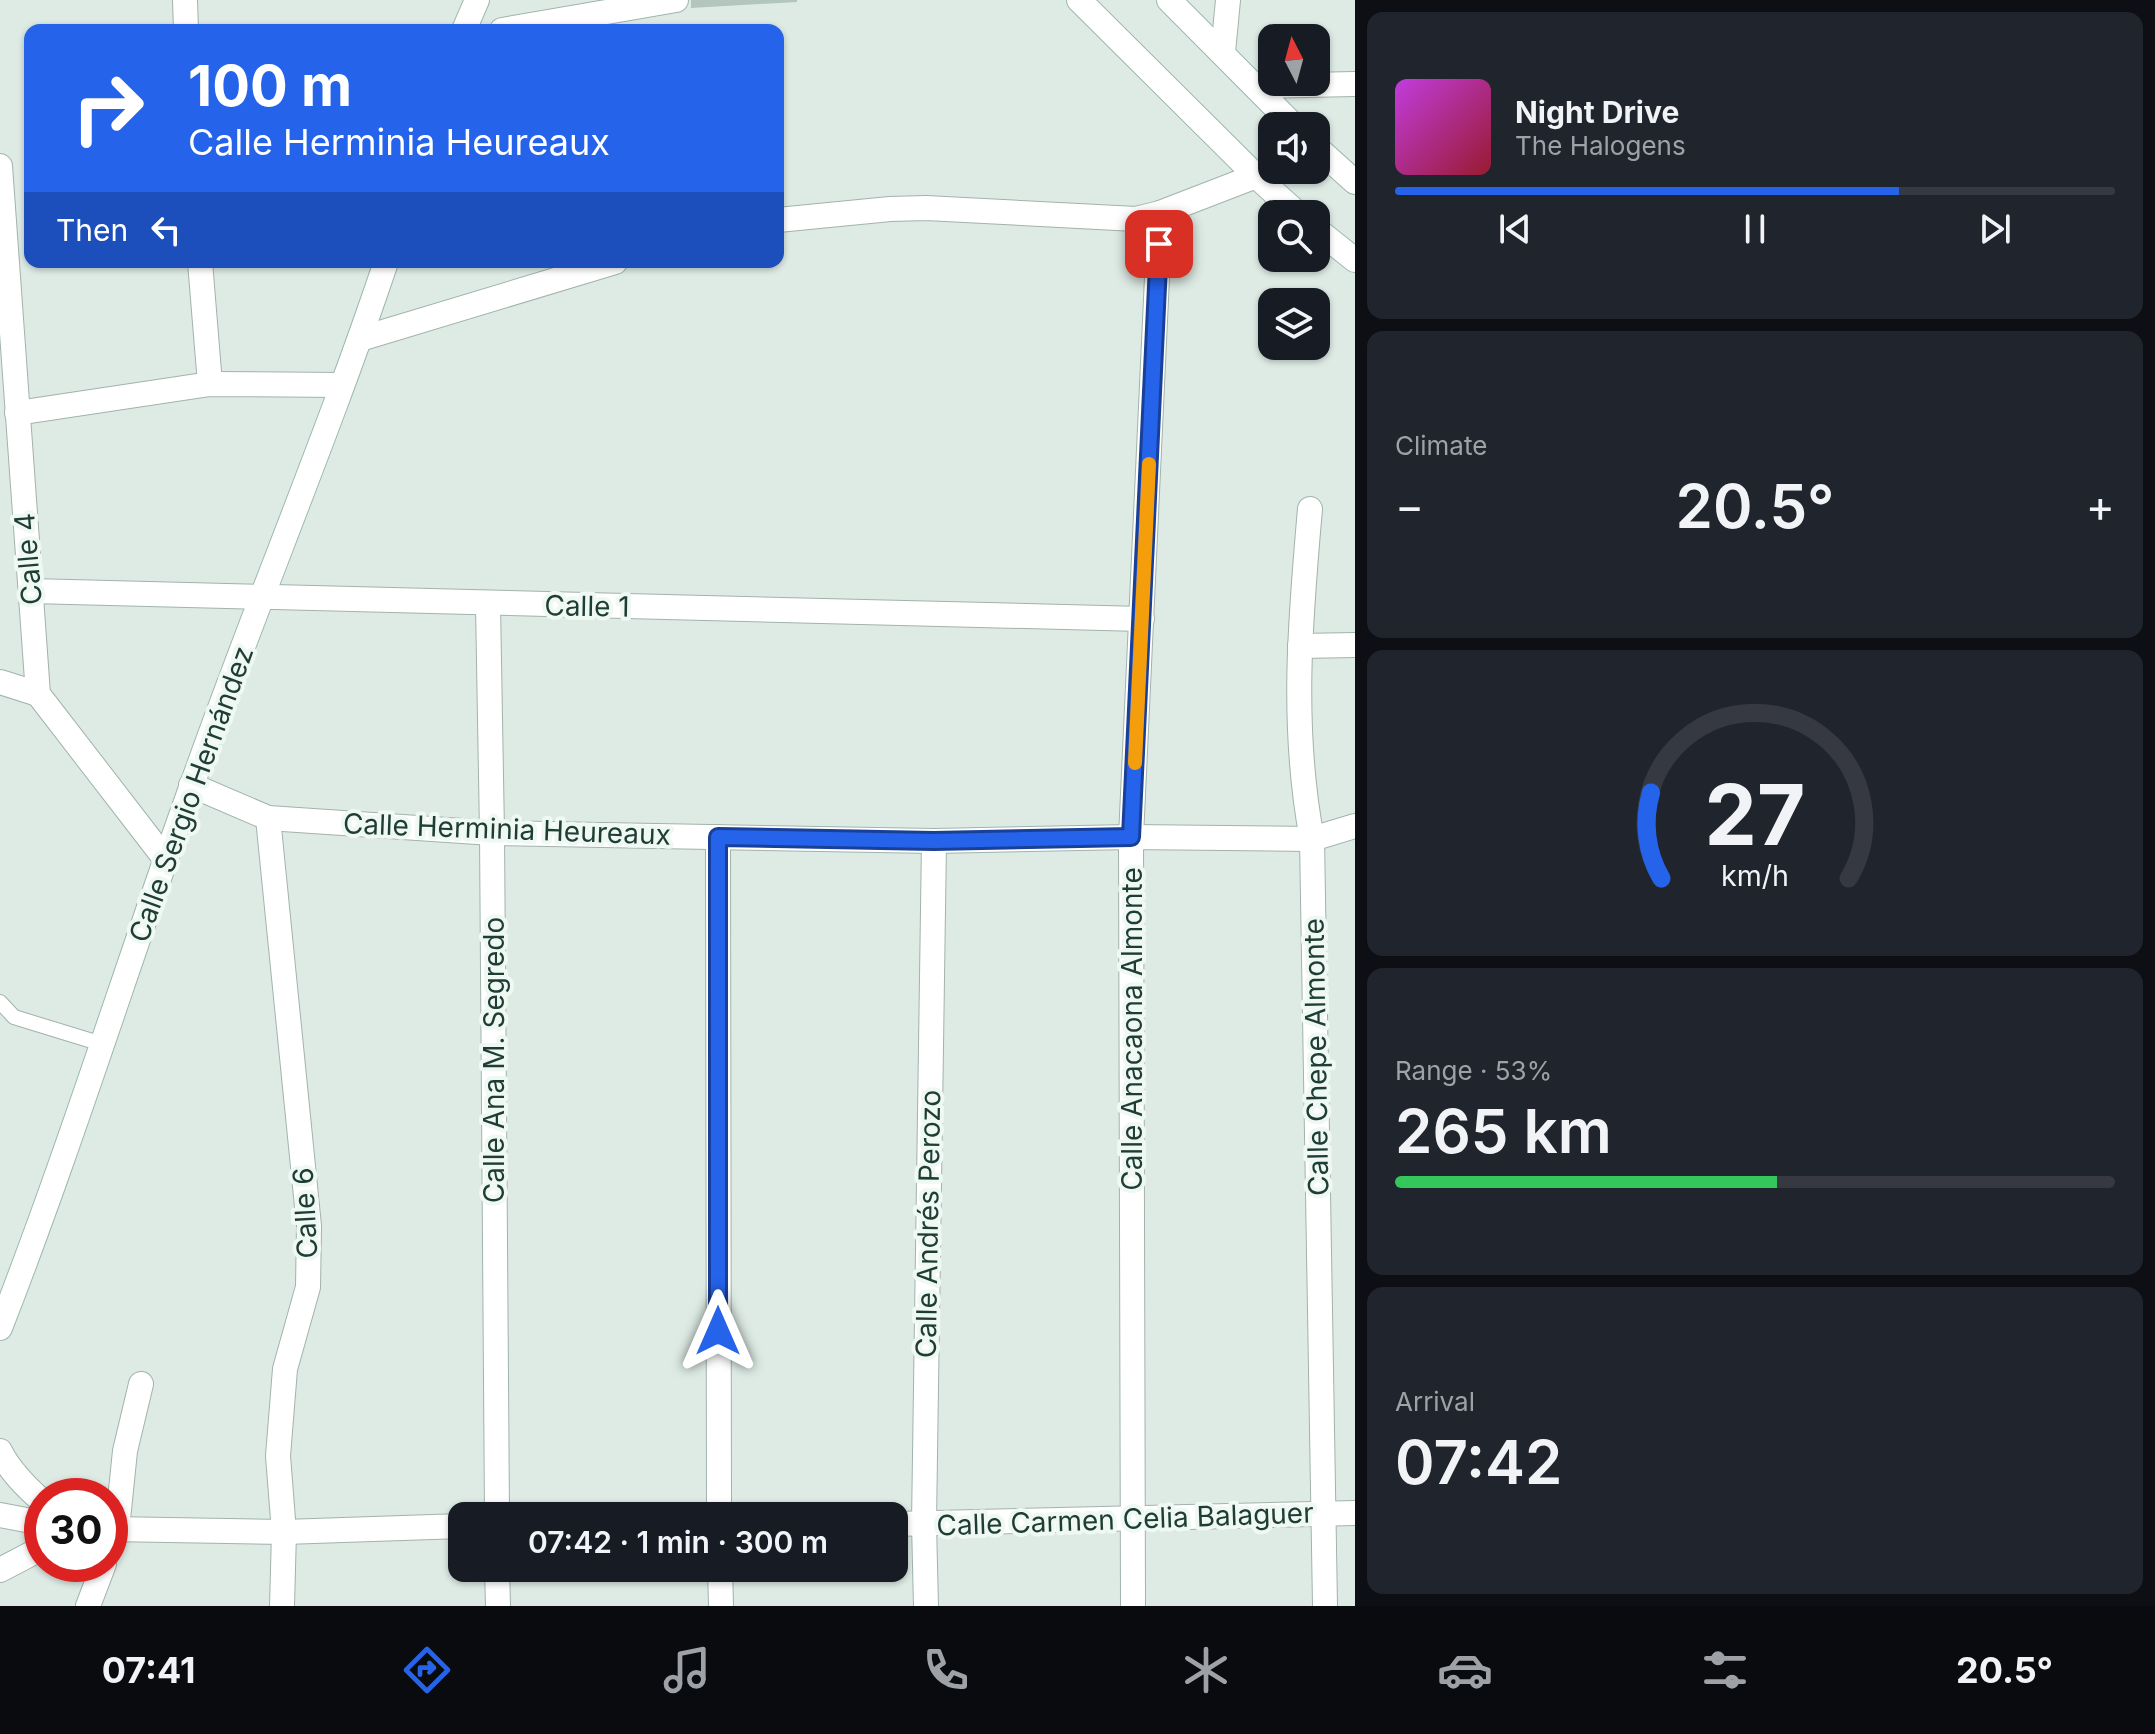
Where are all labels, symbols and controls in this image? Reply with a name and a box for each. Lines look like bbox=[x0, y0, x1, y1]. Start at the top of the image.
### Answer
north arrow bbox=[1258, 24, 1330, 96]
map controls bbox=[1258, 24, 1330, 360]
text: 100 m bbox=[188, 52, 352, 120]
icon: right bbox=[56, 56, 160, 160]
text: Night Drive bbox=[1515, 94, 1679, 130]
button: sound bbox=[1258, 112, 1330, 184]
text: Calle Herminia Heureaux bbox=[188, 120, 610, 164]
text: The Halogens bbox=[1515, 130, 1686, 161]
button: search bbox=[1258, 200, 1330, 272]
icon: previous bbox=[1493, 207, 1537, 251]
icon: pause bbox=[1733, 207, 1777, 251]
icon: next bbox=[1973, 207, 2017, 251]
icon: left bbox=[144, 208, 188, 252]
pin bbox=[1125, 210, 1193, 278]
text: Then bbox=[56, 212, 128, 248]
icon: arrive bbox=[1137, 222, 1181, 266]
button: layers bbox=[1258, 288, 1330, 360]
text: Climate bbox=[1395, 430, 1487, 461]
text: 20.5° bbox=[1676, 470, 1834, 542]
text: − bbox=[1395, 479, 1424, 533]
text: + bbox=[2086, 479, 2115, 533]
street label: Calle 4 bbox=[7, 512, 49, 606]
street label: Calle 1 bbox=[544, 588, 630, 624]
street label: Calle Sergio Hernández bbox=[122, 641, 260, 947]
text: 27 bbox=[1705, 764, 1805, 865]
street label: Calle Herminia Heureaux bbox=[342, 806, 672, 852]
text: km/h bbox=[1721, 858, 1789, 893]
street label: Calle Anacaona Almonte bbox=[1115, 867, 1149, 1191]
street label: Calle Ana M. Segredo bbox=[477, 917, 511, 1203]
street label: Calle Chepe Almonte bbox=[1297, 918, 1335, 1196]
text: Range · 53% bbox=[1395, 1055, 1552, 1086]
street label: Calle Andrés Perozo bbox=[909, 1090, 947, 1358]
text: 265 km bbox=[1395, 1095, 1612, 1167]
street label: Calle 6 bbox=[286, 1167, 324, 1259]
position arrow bbox=[676, 1289, 760, 1373]
text: Arrival bbox=[1395, 1386, 1475, 1417]
text: 07:42 bbox=[1395, 1426, 1562, 1498]
speed limit sign: 30 bbox=[24, 1478, 128, 1582]
street label: Calle Carmen Celia Balaguer bbox=[936, 1495, 1314, 1543]
text: 07:42 · 1 min · 300 m bbox=[528, 1524, 828, 1560]
icon: directions bbox=[399, 1642, 455, 1698]
icon: music bbox=[659, 1642, 715, 1698]
icon: phone bbox=[918, 1642, 974, 1698]
icon: climate bbox=[1178, 1642, 1234, 1698]
icon: car bbox=[1437, 1642, 1493, 1698]
icon: filters bbox=[1697, 1642, 1753, 1698]
text: 07:41 bbox=[102, 1648, 196, 1692]
text: 20.5° bbox=[1956, 1648, 2053, 1692]

